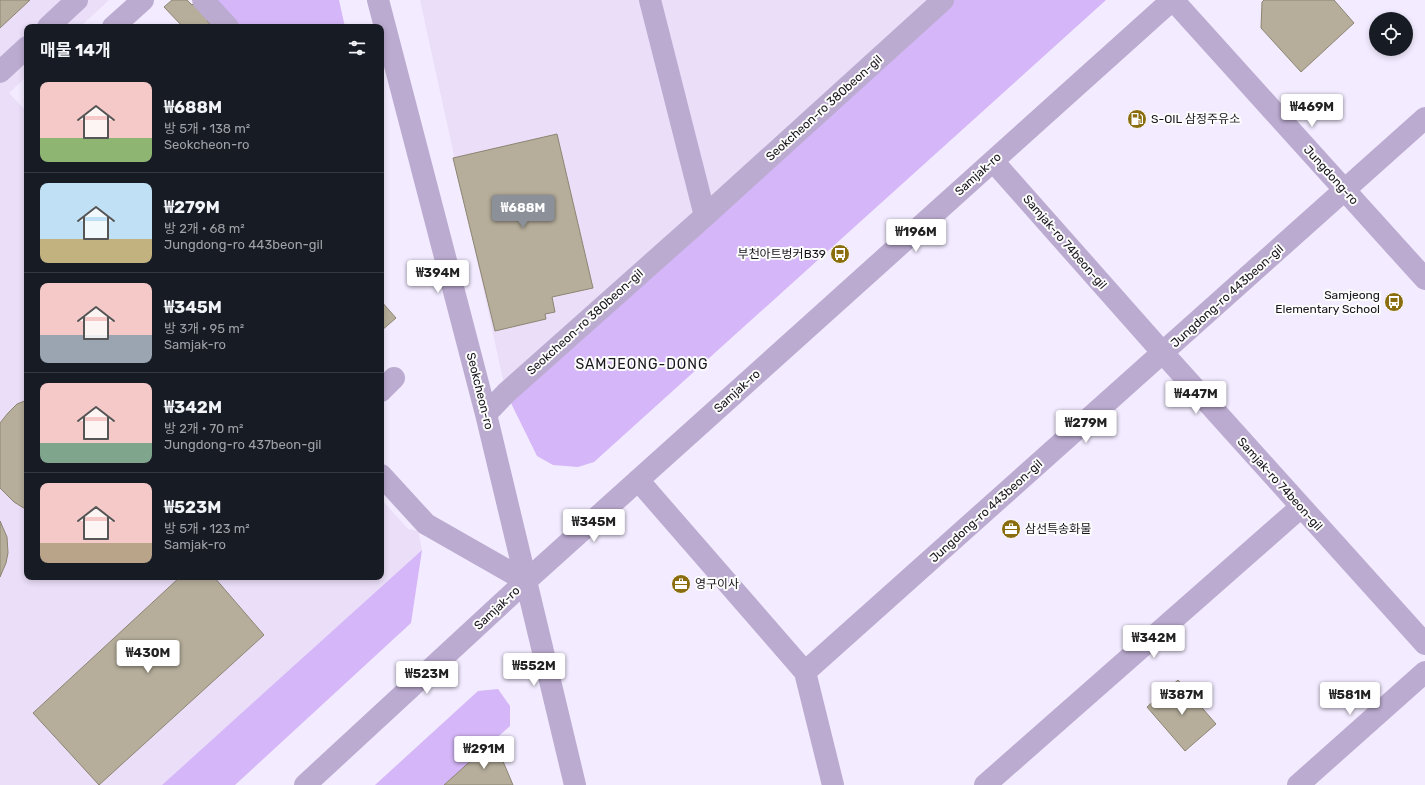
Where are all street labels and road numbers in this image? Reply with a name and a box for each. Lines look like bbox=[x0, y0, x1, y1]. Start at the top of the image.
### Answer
street label: Seokcheon-ro 380beon-gil bbox=[763, 52, 885, 164]
street label: Jungdong-ro bbox=[1301, 143, 1361, 208]
street label: Samjak-ro bbox=[952, 150, 1004, 198]
street label: Samjak-ro 74beon-gil bbox=[1020, 192, 1110, 292]
street label: Jungdong-ro 443beon-gil bbox=[1168, 242, 1286, 350]
street label: Seokcheon-ro 380beon-gil bbox=[524, 266, 646, 378]
street label: Seokcheon-ro bbox=[464, 351, 496, 431]
street label: Samjak-ro bbox=[711, 367, 763, 415]
street label: Samjak-ro 74beon-gil bbox=[1235, 435, 1325, 533]
street label: Jungdong-ro 443beon-gil bbox=[927, 457, 1045, 565]
street label: Samjak-ro bbox=[471, 583, 523, 633]

